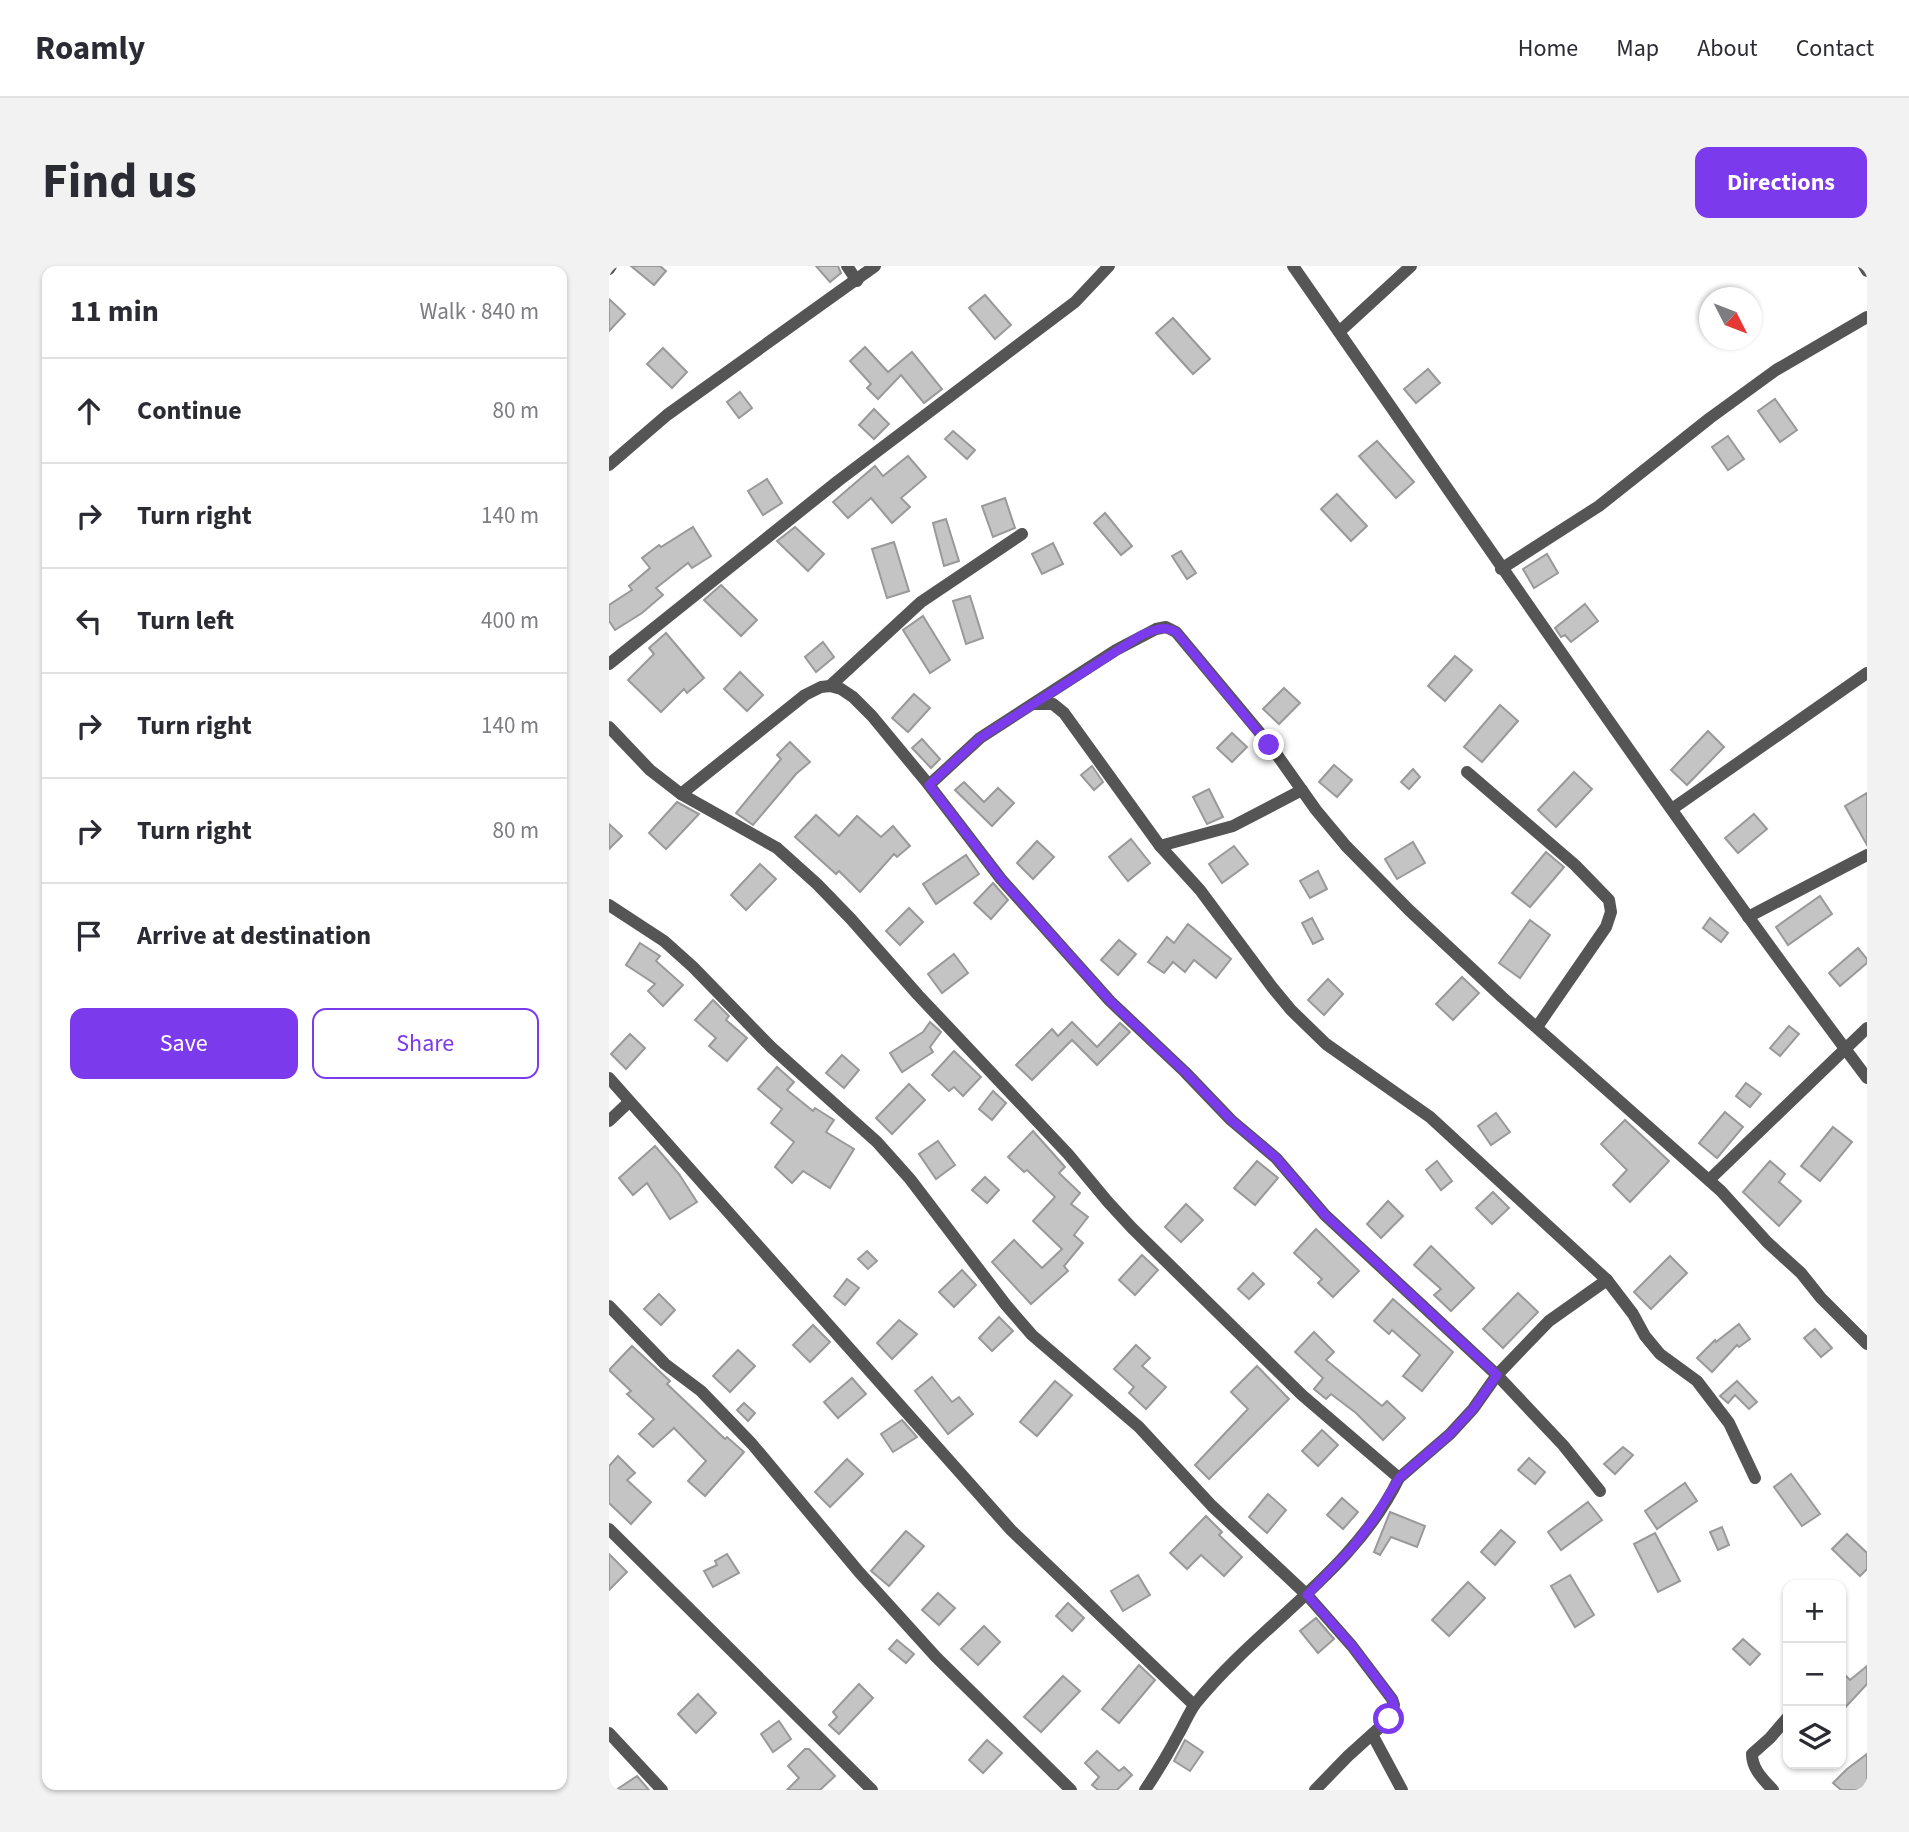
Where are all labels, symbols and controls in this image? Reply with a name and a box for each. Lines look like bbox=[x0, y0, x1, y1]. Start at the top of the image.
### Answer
text: Roamly bbox=[35, 25, 145, 72]
text: Home bbox=[1518, 31, 1578, 66]
text: Map bbox=[1616, 31, 1659, 66]
text: About bbox=[1697, 31, 1758, 66]
text: Contact bbox=[1796, 31, 1874, 66]
text: Find us bbox=[42, 147, 197, 217]
button: Directions bbox=[1695, 147, 1867, 218]
north arrow bbox=[1699, 287, 1762, 350]
text: 11 min bbox=[70, 290, 159, 333]
text: Walk · 840 m bbox=[420, 295, 539, 328]
icon: ahead bbox=[70, 392, 108, 430]
text: Continue bbox=[137, 392, 242, 429]
text: 80 m bbox=[492, 394, 539, 427]
icon: right bbox=[70, 497, 108, 535]
text: Turn right bbox=[137, 497, 252, 534]
text: 140 m bbox=[481, 499, 539, 532]
icon: left bbox=[70, 602, 108, 640]
text: Turn left bbox=[137, 602, 234, 639]
text: 400 m bbox=[481, 604, 539, 637]
icon: right bbox=[70, 707, 108, 745]
text: Turn right bbox=[137, 707, 252, 744]
text: 140 m bbox=[481, 709, 539, 742]
route end bbox=[1253, 729, 1284, 760]
icon: right bbox=[70, 812, 108, 850]
text: Turn right bbox=[137, 812, 252, 849]
text: 80 m bbox=[492, 814, 539, 847]
icon: arrive bbox=[70, 917, 108, 955]
text: Arrive at destination bbox=[137, 917, 371, 954]
button: Save bbox=[70, 1008, 298, 1079]
button: Share bbox=[312, 1008, 539, 1079]
map controls bbox=[1783, 1580, 1846, 1769]
button: + bbox=[1783, 1580, 1846, 1643]
button: − bbox=[1783, 1643, 1846, 1706]
route start bbox=[1373, 1703, 1404, 1734]
button: layers bbox=[1783, 1706, 1846, 1769]

